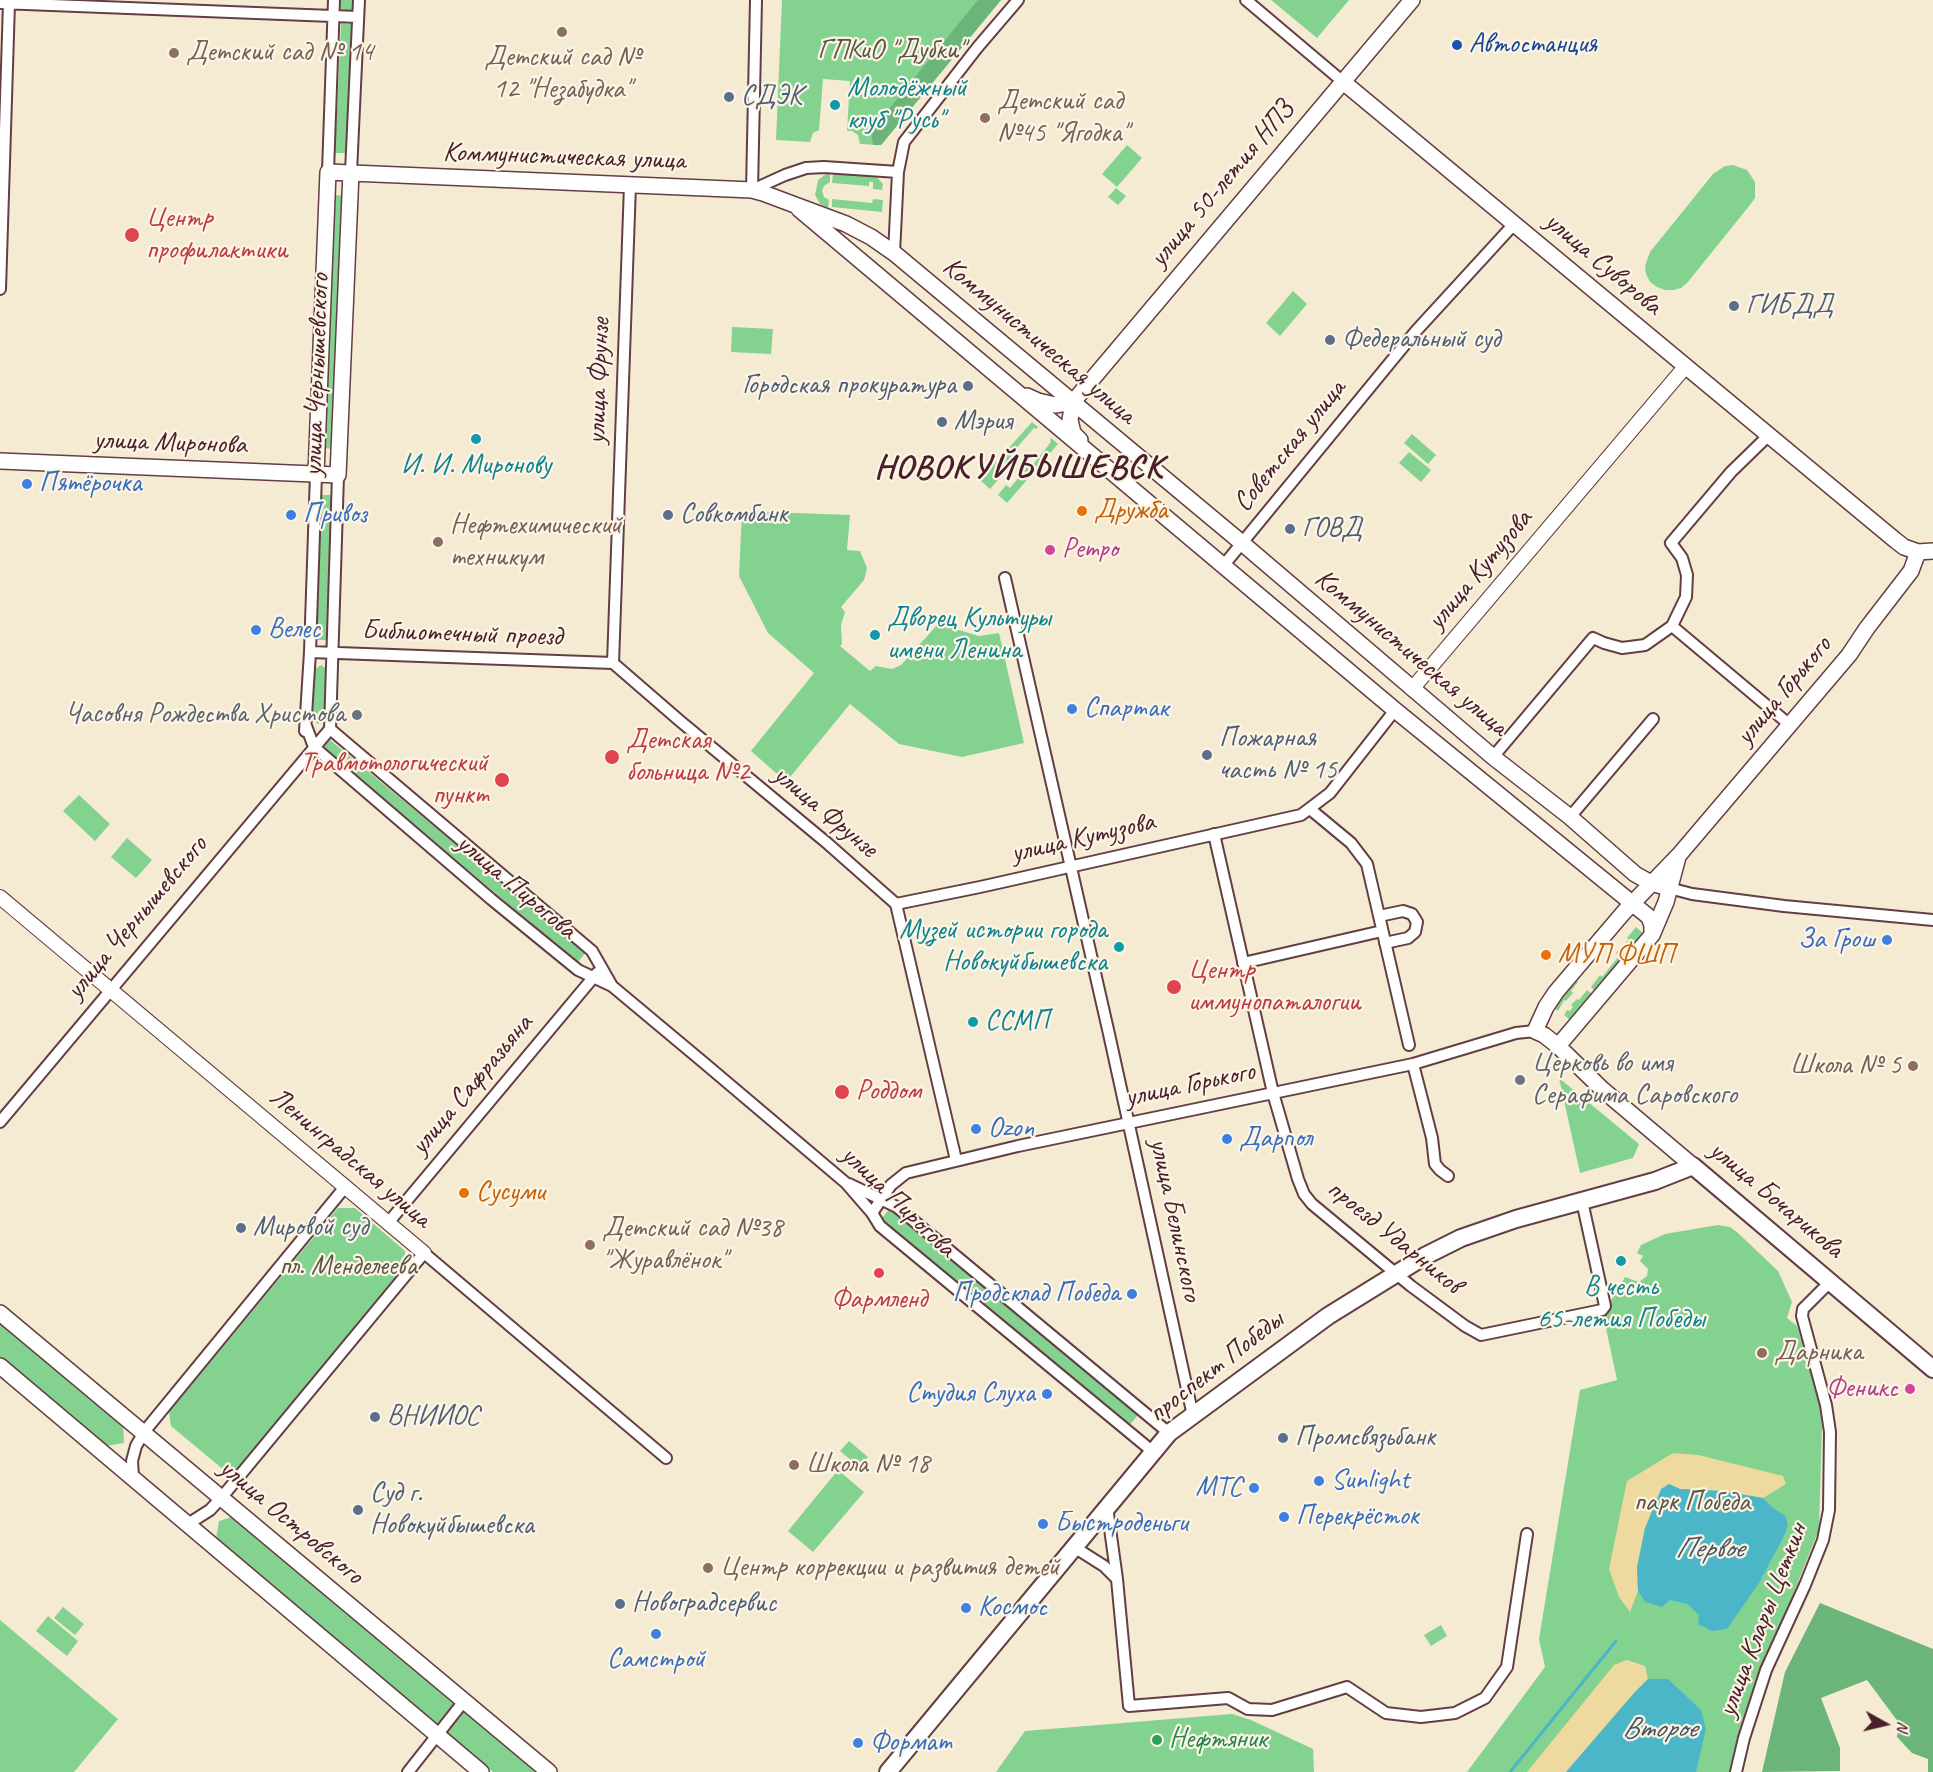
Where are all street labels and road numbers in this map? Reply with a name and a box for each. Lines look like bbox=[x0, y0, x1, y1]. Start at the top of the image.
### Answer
street label: улица 50-летия НПЗ bbox=[1142, 94, 1302, 274]
street label: Коммунистическая улица bbox=[442, 136, 686, 178]
street label: улица Суворова bbox=[1537, 205, 1669, 323]
street label: Коммунистическая улица bbox=[935, 250, 1143, 432]
street label: улица Чернышевского bbox=[297, 273, 337, 477]
street label: улица Фрунзе bbox=[580, 317, 618, 445]
street label: Советская улица bbox=[1226, 373, 1354, 519]
street label: улица Миронова bbox=[93, 424, 247, 462]
street label: улица Кутузова bbox=[1420, 503, 1540, 637]
street label: Коммунистическая улица bbox=[1307, 562, 1515, 744]
street label: Библиотечный проезд bbox=[361, 614, 563, 654]
street label: улица Горького bbox=[1729, 630, 1839, 752]
street label: улица Фрунзе bbox=[766, 759, 884, 865]
street label: улица Кутузова bbox=[1008, 805, 1158, 871]
street label: улица Пирогова bbox=[449, 827, 583, 947]
street label: улица Чернышевского bbox=[59, 829, 215, 1007]
street label: улица Сафразьяна bbox=[403, 1008, 541, 1162]
street label: улица Горького bbox=[1122, 1055, 1258, 1115]
street label: Ленинградская улица bbox=[262, 1080, 438, 1236]
street label: улица Бочарикова bbox=[1702, 1134, 1850, 1266]
street label: улица Белинского bbox=[1141, 1136, 1209, 1304]
street label: улица Пирогова bbox=[834, 1139, 962, 1265]
street label: проезд Ударников bbox=[1320, 1172, 1468, 1302]
street label: проспект Победы bbox=[1142, 1304, 1290, 1430]
street label: улица Островского bbox=[212, 1452, 370, 1592]
street label: улица Клары Цеткин bbox=[1711, 1518, 1815, 1722]

